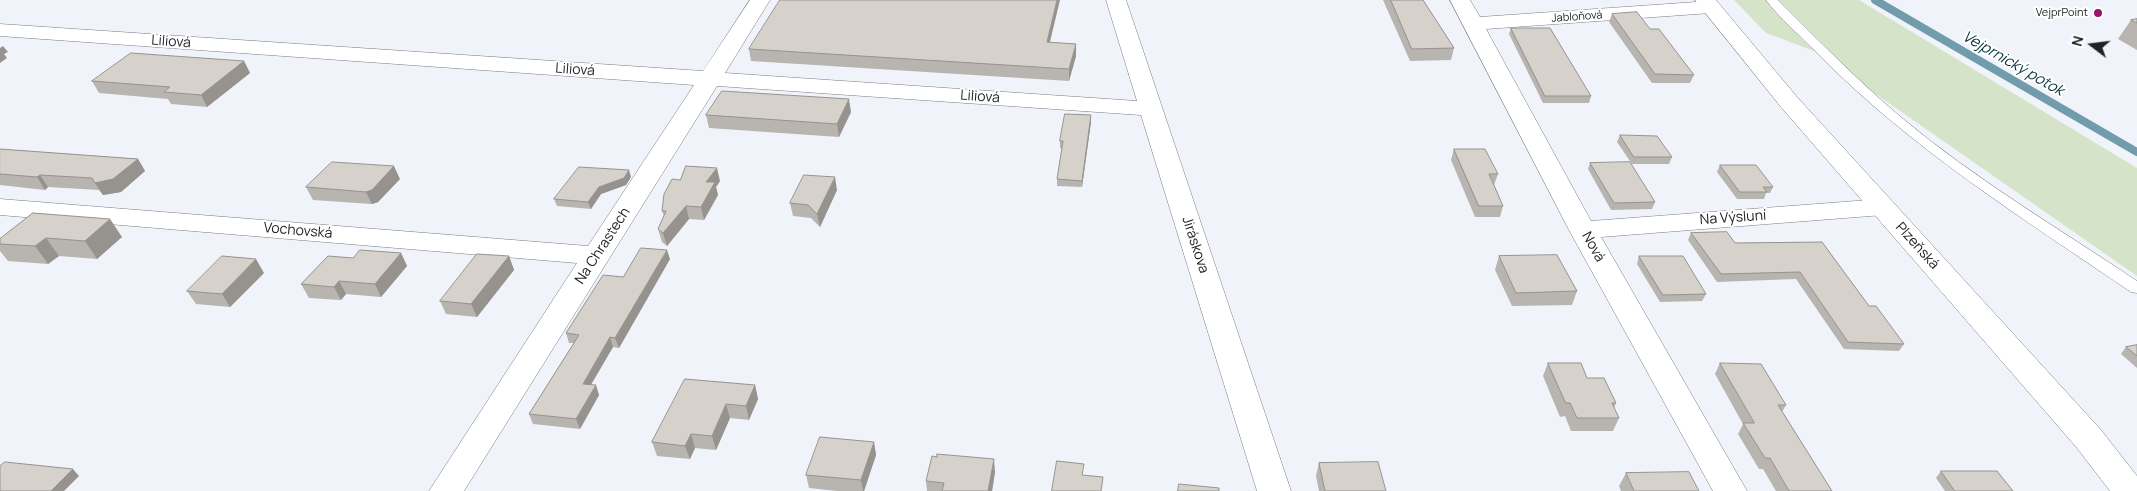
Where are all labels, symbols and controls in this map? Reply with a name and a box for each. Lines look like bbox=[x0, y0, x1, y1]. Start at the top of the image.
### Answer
place label: VejprPoint bbox=[2036, 6, 2088, 20]
marker: VejprPoint bbox=[2092, 7, 2104, 19]
street label: Jabloňová bbox=[1551, 9, 1603, 25]
north arrow bbox=[2067, 20, 2117, 70]
water label: Vejprnický potok bbox=[1959, 28, 2067, 100]
street label: Liliová bbox=[151, 32, 191, 52]
text: N bbox=[2067, 34, 2088, 48]
street label: Liliová bbox=[555, 60, 595, 80]
street label: Liliová bbox=[960, 87, 1000, 107]
street label: Na Chrastech bbox=[572, 205, 634, 287]
street label: Na Výsluní bbox=[1699, 207, 1767, 229]
street label: Jiráskova bbox=[1178, 214, 1212, 276]
street label: Plzeňská bbox=[1892, 219, 1942, 273]
street label: Vochovská bbox=[263, 220, 333, 242]
street label: Nová bbox=[1578, 229, 1608, 265]

